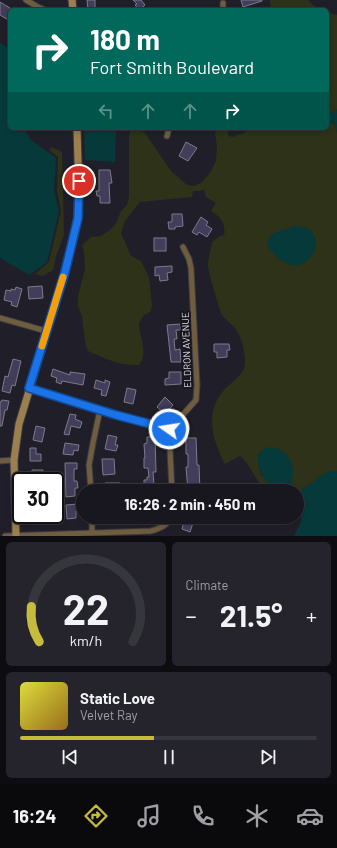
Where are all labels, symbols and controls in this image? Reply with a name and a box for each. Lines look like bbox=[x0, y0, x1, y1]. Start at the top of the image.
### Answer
text: 180 m bbox=[90, 22, 160, 56]
icon: right bbox=[24, 24, 76, 76]
text: Fort Smith Boulevard bbox=[90, 56, 254, 78]
icon: left bbox=[95, 100, 117, 122]
icon: ahead bbox=[137, 100, 159, 122]
icon: ahead bbox=[179, 100, 201, 122]
icon: right bbox=[221, 100, 243, 122]
pin bbox=[62, 164, 96, 198]
icon: arrive bbox=[68, 170, 90, 192]
street label: ELDRON AVENUE bbox=[179, 312, 193, 388]
position arrow bbox=[148, 408, 190, 450]
speed limit sign: 30 bbox=[12, 472, 64, 524]
text: 16:26 · 2 min · 450 m bbox=[124, 495, 256, 513]
text: Climate bbox=[186, 577, 229, 593]
text: 22 bbox=[62, 583, 109, 633]
text: 21.5° bbox=[220, 597, 283, 633]
text: − bbox=[186, 602, 197, 628]
text: + bbox=[306, 602, 317, 628]
text: km/h bbox=[70, 632, 102, 649]
text: Static Love bbox=[80, 689, 155, 707]
text: Velvet Ray bbox=[80, 707, 138, 723]
icon: previous bbox=[59, 746, 81, 768]
icon: pause bbox=[158, 746, 180, 768]
icon: next bbox=[257, 746, 279, 768]
icon: directions bbox=[82, 802, 110, 830]
icon: music bbox=[135, 802, 163, 830]
icon: phone bbox=[189, 802, 217, 830]
icon: climate bbox=[243, 802, 271, 830]
icon: car bbox=[296, 802, 324, 830]
text: 16:24 bbox=[13, 805, 56, 827]

